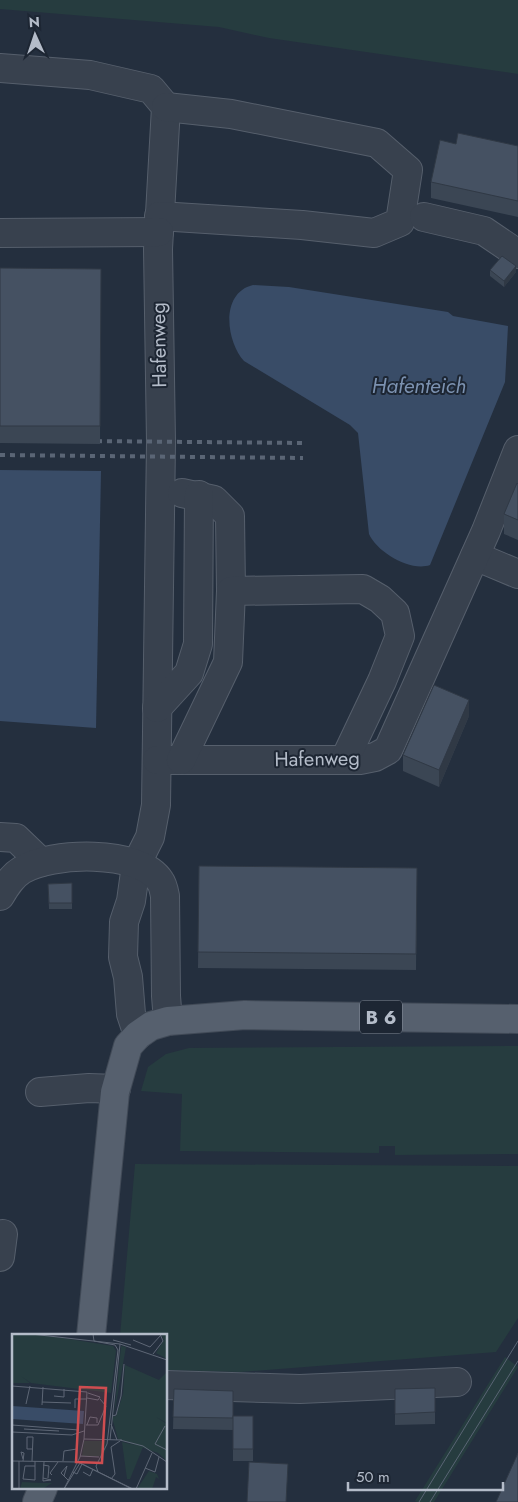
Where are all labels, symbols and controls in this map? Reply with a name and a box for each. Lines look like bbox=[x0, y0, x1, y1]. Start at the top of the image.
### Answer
north arrow bbox=[10, 10, 60, 60]
text: N bbox=[28, 12, 40, 32]
street label: Hafenweg bbox=[144, 302, 174, 388]
water label: Hafenteich bbox=[372, 371, 466, 401]
street label: Hafenweg bbox=[274, 744, 360, 774]
road number: B 6 bbox=[360, 1000, 402, 1034]
inset map bbox=[12, 1334, 168, 1490]
scale bar bbox=[348, 1460, 503, 1492]
text: 50 m bbox=[356, 1466, 390, 1488]

